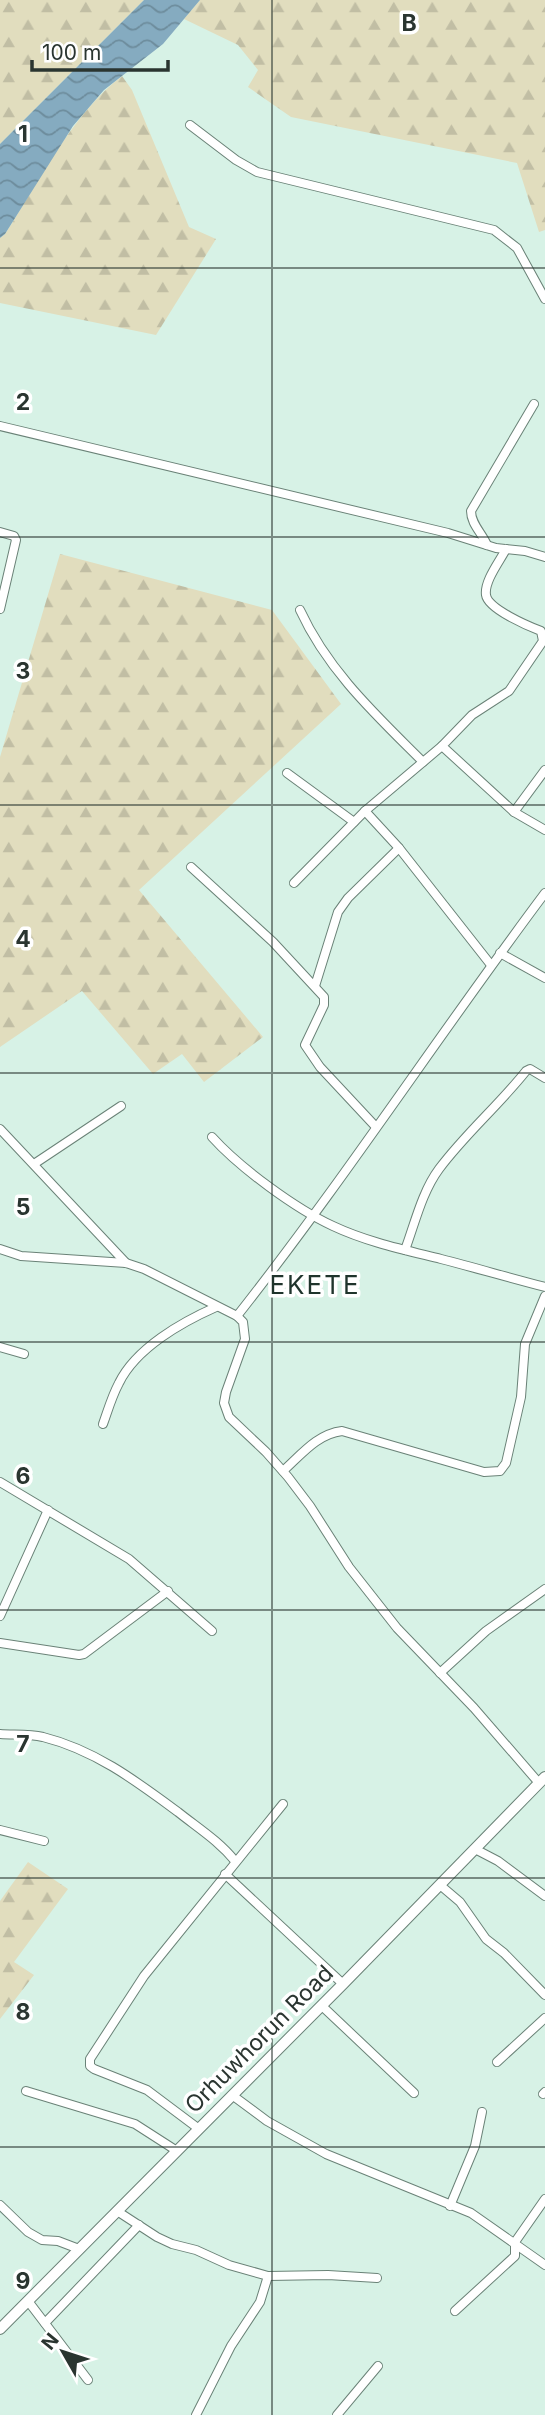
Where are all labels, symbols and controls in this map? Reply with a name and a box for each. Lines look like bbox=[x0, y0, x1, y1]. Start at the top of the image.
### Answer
text: B bbox=[401, 9, 417, 37]
scale bar bbox=[32, 28, 168, 72]
text: 100 m bbox=[42, 40, 101, 65]
text: 1 bbox=[18, 120, 28, 148]
text: 2 bbox=[16, 388, 30, 416]
text: 3 bbox=[16, 657, 30, 685]
text: 4 bbox=[15, 925, 31, 953]
text: 5 bbox=[16, 1193, 30, 1221]
district label: EKETE bbox=[269, 1269, 361, 1300]
text: 6 bbox=[16, 1462, 30, 1490]
text: 7 bbox=[16, 1730, 30, 1758]
street label: Orhuwhorun Road bbox=[179, 1959, 339, 2119]
text: 8 bbox=[16, 1998, 30, 2026]
text: 9 bbox=[16, 2267, 30, 2295]
north arrow bbox=[28, 2317, 98, 2387]
text: N bbox=[37, 2329, 64, 2354]

